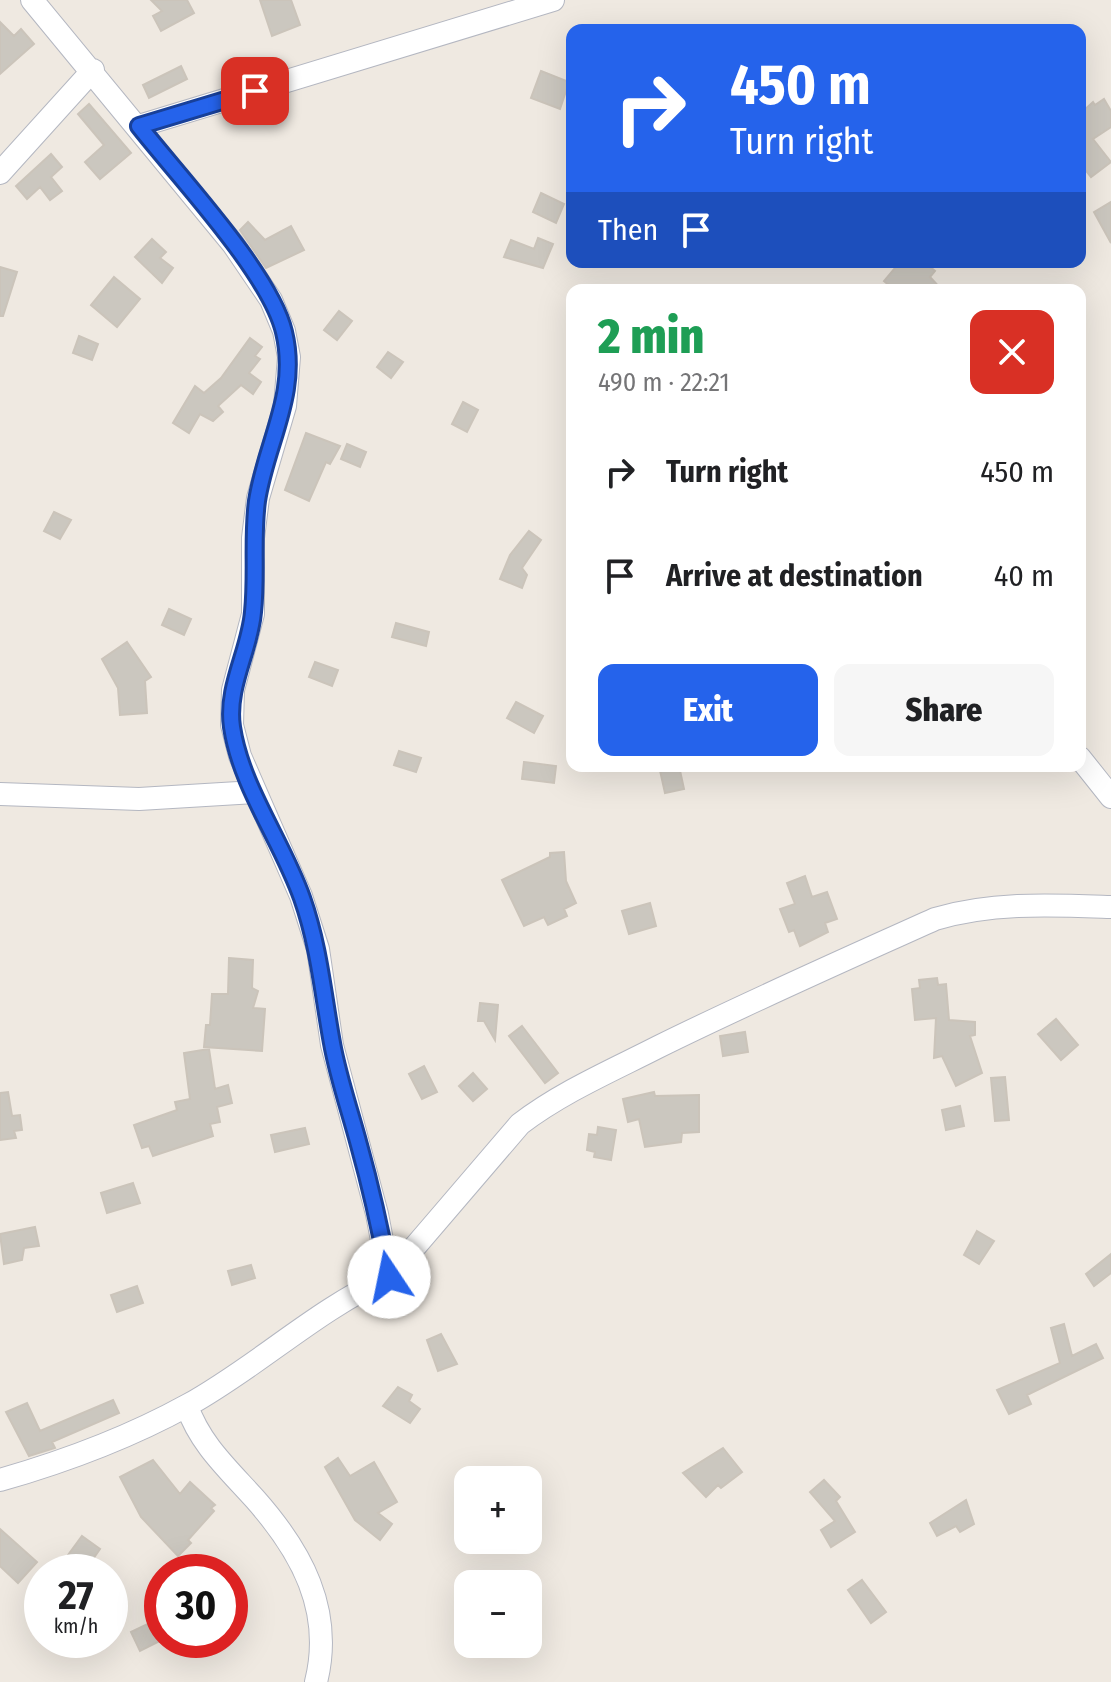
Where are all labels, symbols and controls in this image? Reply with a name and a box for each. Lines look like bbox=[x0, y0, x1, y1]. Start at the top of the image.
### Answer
text: 450 m bbox=[730, 52, 871, 119]
icon: right bbox=[598, 56, 702, 160]
pin bbox=[221, 57, 289, 125]
icon: arrive bbox=[233, 69, 277, 113]
text: Turn right bbox=[730, 120, 873, 164]
icon: arrive bbox=[674, 208, 718, 252]
text: Then bbox=[598, 212, 658, 248]
text: 2 min bbox=[598, 308, 704, 366]
button: close bbox=[970, 310, 1054, 394]
text: 490 m · 22:21 bbox=[598, 367, 730, 398]
icon: right bbox=[598, 450, 642, 494]
text: Turn right bbox=[666, 454, 788, 490]
text: 450 m bbox=[980, 454, 1054, 490]
icon: arrive bbox=[598, 554, 642, 598]
text: Arrive at destination bbox=[666, 558, 923, 594]
text: 40 m bbox=[994, 558, 1054, 594]
button: Exit bbox=[598, 664, 818, 756]
button: Share bbox=[834, 664, 1054, 756]
position arrow bbox=[347, 1235, 431, 1319]
map controls bbox=[454, 1466, 542, 1658]
button: + bbox=[454, 1466, 542, 1554]
speed limit sign: 30 bbox=[144, 1554, 248, 1658]
button: − bbox=[454, 1570, 542, 1658]
text: 27 bbox=[58, 1572, 94, 1620]
text: km/h bbox=[54, 1614, 98, 1638]

